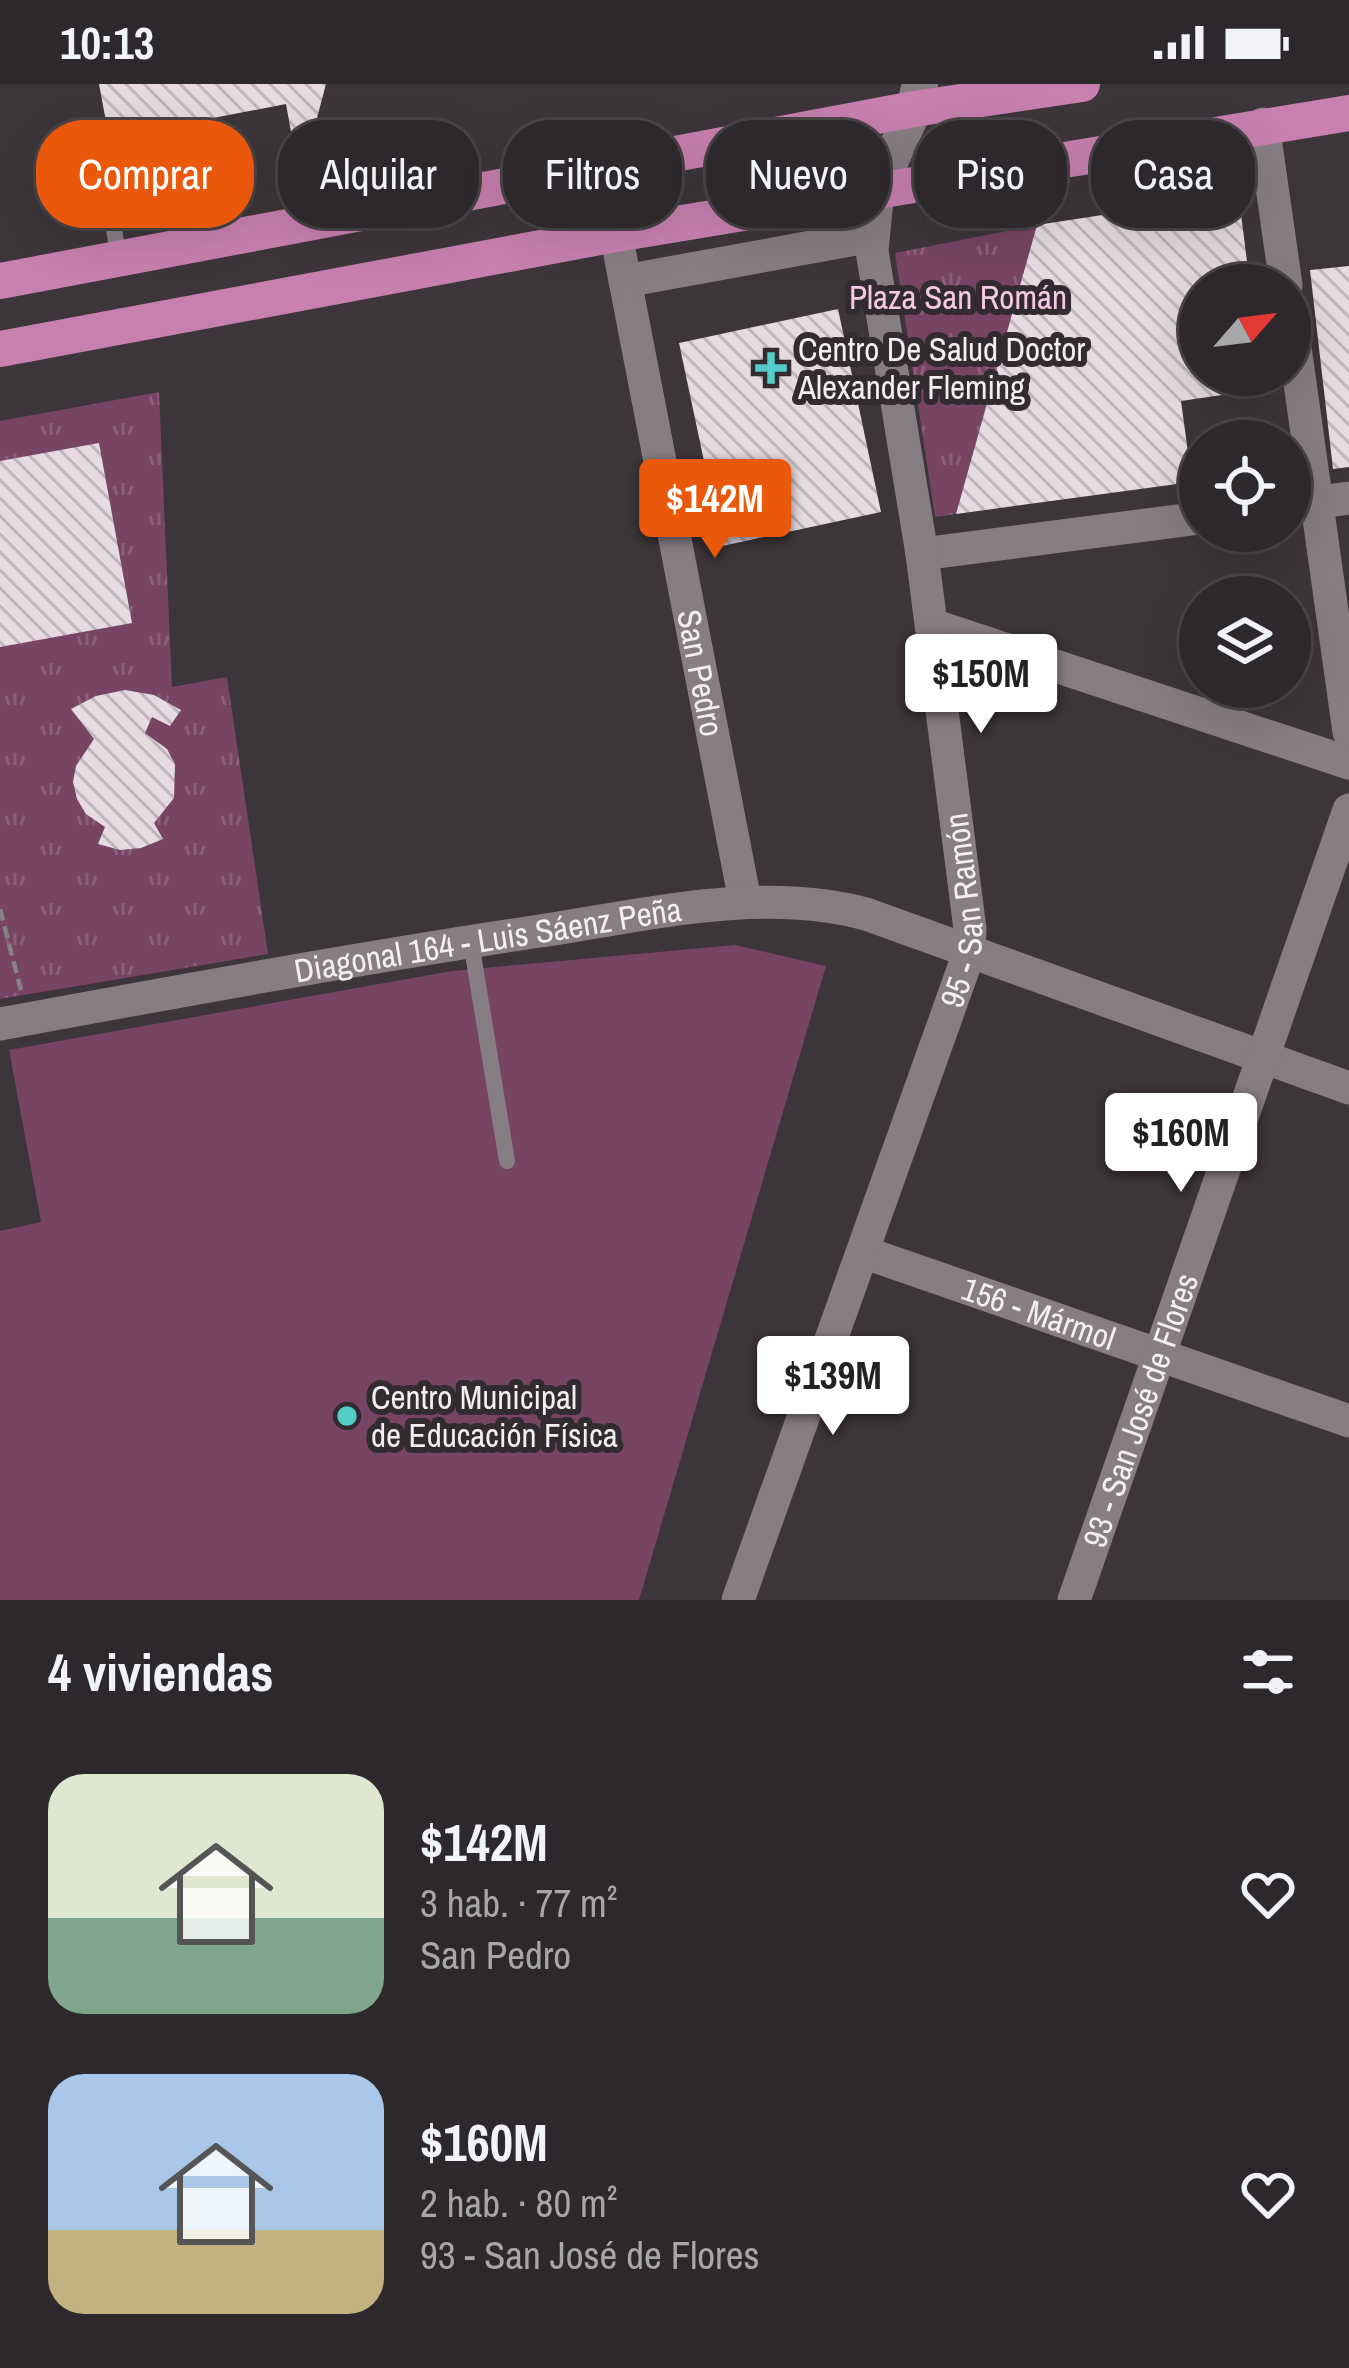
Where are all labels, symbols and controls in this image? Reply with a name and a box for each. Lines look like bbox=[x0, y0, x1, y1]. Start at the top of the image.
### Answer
text: 10:13 bbox=[60, 12, 154, 73]
chip: Comprar bbox=[36, 120, 254, 228]
chip: Alquilar bbox=[278, 120, 479, 228]
chip: Filtros bbox=[503, 120, 682, 228]
chip: Nuevo bbox=[706, 120, 890, 228]
chip: Piso bbox=[914, 120, 1067, 228]
chip: Casa bbox=[1091, 120, 1255, 228]
north arrow bbox=[1179, 264, 1311, 396]
map controls bbox=[1179, 264, 1311, 708]
park label: Plaza San Román bbox=[849, 275, 1067, 319]
place label: Centro De Salud Doctor Alexander Fleming bbox=[797, 327, 1085, 409]
marker: Centro De Salud Doctor Alexander Fleming bbox=[755, 352, 787, 384]
button: locate bbox=[1179, 420, 1311, 552]
pin: $142M bbox=[631, 459, 799, 561]
text: $142M bbox=[666, 472, 764, 524]
button: layers bbox=[1179, 576, 1311, 708]
street label: San Pedro bbox=[667, 606, 735, 740]
pin: $150M bbox=[897, 634, 1065, 736]
text: $150M bbox=[932, 647, 1030, 699]
street label: 95 - San Ramón bbox=[929, 811, 992, 1014]
street label: Diagonal 164 - Luis Sáenz Peña bbox=[291, 887, 684, 993]
pin: $160M bbox=[1097, 1093, 1265, 1195]
text: $160M bbox=[1132, 1106, 1230, 1158]
street label: 156 - Mármol bbox=[956, 1266, 1121, 1360]
street label: 93 - San José de Flores bbox=[1072, 1267, 1208, 1553]
pin: $139M bbox=[749, 1336, 917, 1438]
text: $139M bbox=[784, 1349, 882, 1401]
place label: Centro Municipal de Educación Física bbox=[371, 1375, 618, 1457]
marker: Centro Municipal de Educación Física bbox=[334, 1403, 360, 1429]
text: 4 viviendas bbox=[48, 1638, 274, 1707]
icon: filters bbox=[1235, 1639, 1301, 1705]
text: $142M bbox=[420, 1808, 548, 1877]
icon: home bbox=[144, 1822, 288, 1966]
icon: heart bbox=[1235, 1861, 1301, 1927]
text: 3 hab. · 77 m² bbox=[420, 1877, 617, 1929]
text: San Pedro bbox=[420, 1929, 571, 1981]
text: $160M bbox=[420, 2108, 548, 2177]
icon: home bbox=[144, 2122, 288, 2266]
icon: heart bbox=[1235, 2161, 1301, 2227]
text: 2 hab. · 80 m² bbox=[420, 2177, 617, 2229]
text: 93 - San José de Flores bbox=[420, 2229, 760, 2281]

